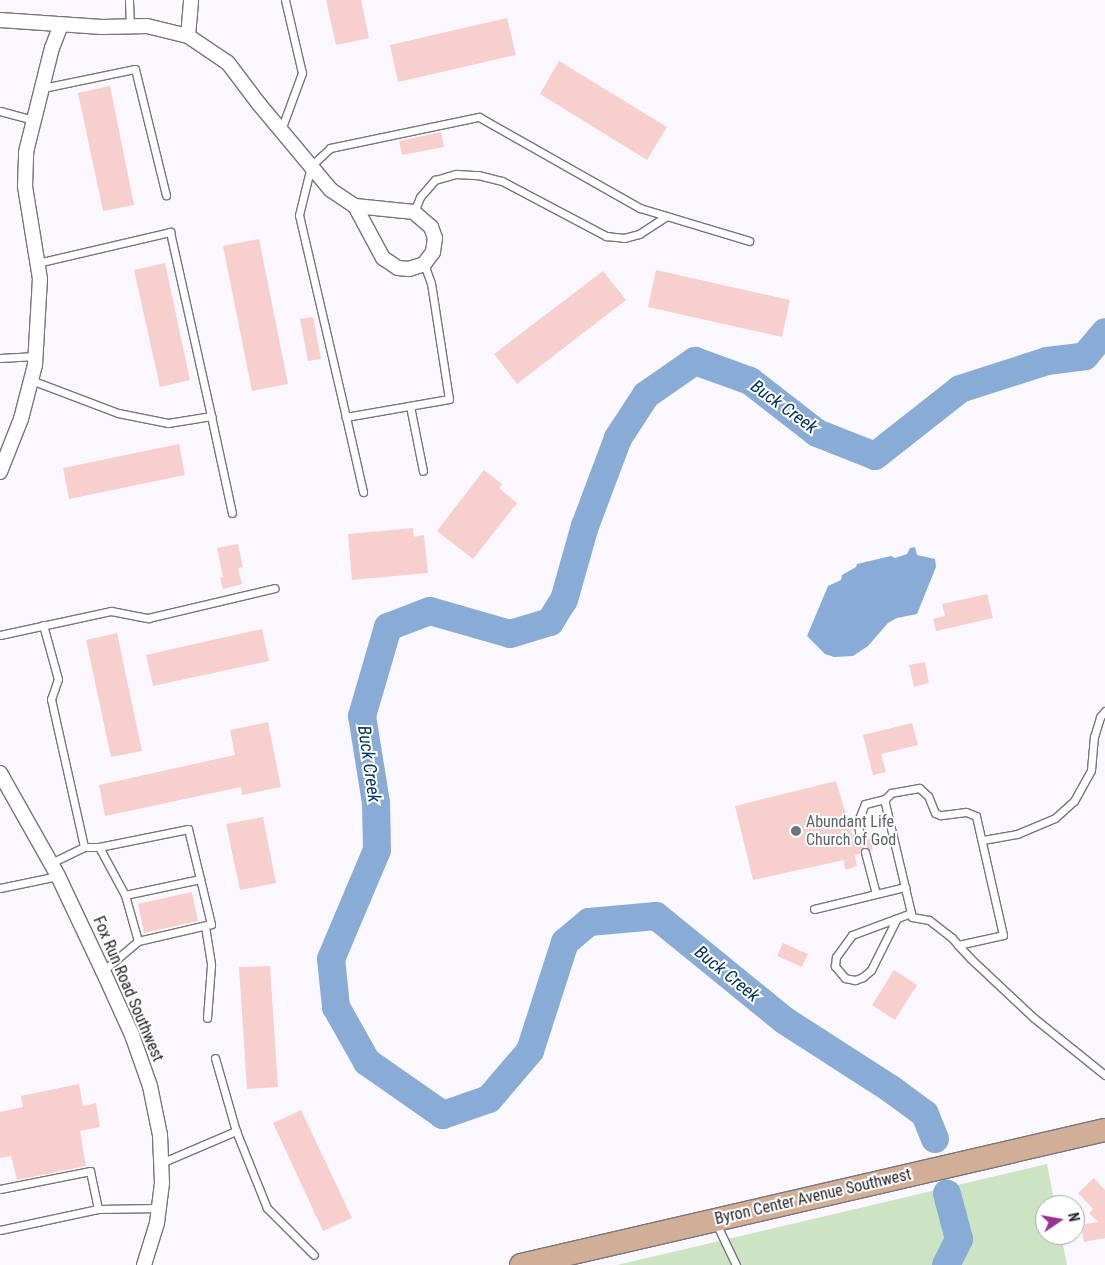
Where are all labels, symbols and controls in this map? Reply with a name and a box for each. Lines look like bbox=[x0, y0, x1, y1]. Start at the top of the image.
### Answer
water label: Buck Creek bbox=[746, 376, 822, 438]
water label: Buck Creek bbox=[353, 724, 385, 804]
place label: Abundant Life Church of God bbox=[806, 812, 896, 850]
marker: Abundant Life Church of God bbox=[790, 825, 802, 837]
street label: Fox Run Road Southwest bbox=[89, 913, 167, 1065]
water label: Buck Creek bbox=[690, 941, 764, 1007]
street label: Byron Center Avenue Southwest bbox=[713, 1165, 913, 1229]
north arrow bbox=[1035, 1195, 1085, 1245]
text: N bbox=[1065, 1211, 1082, 1223]

